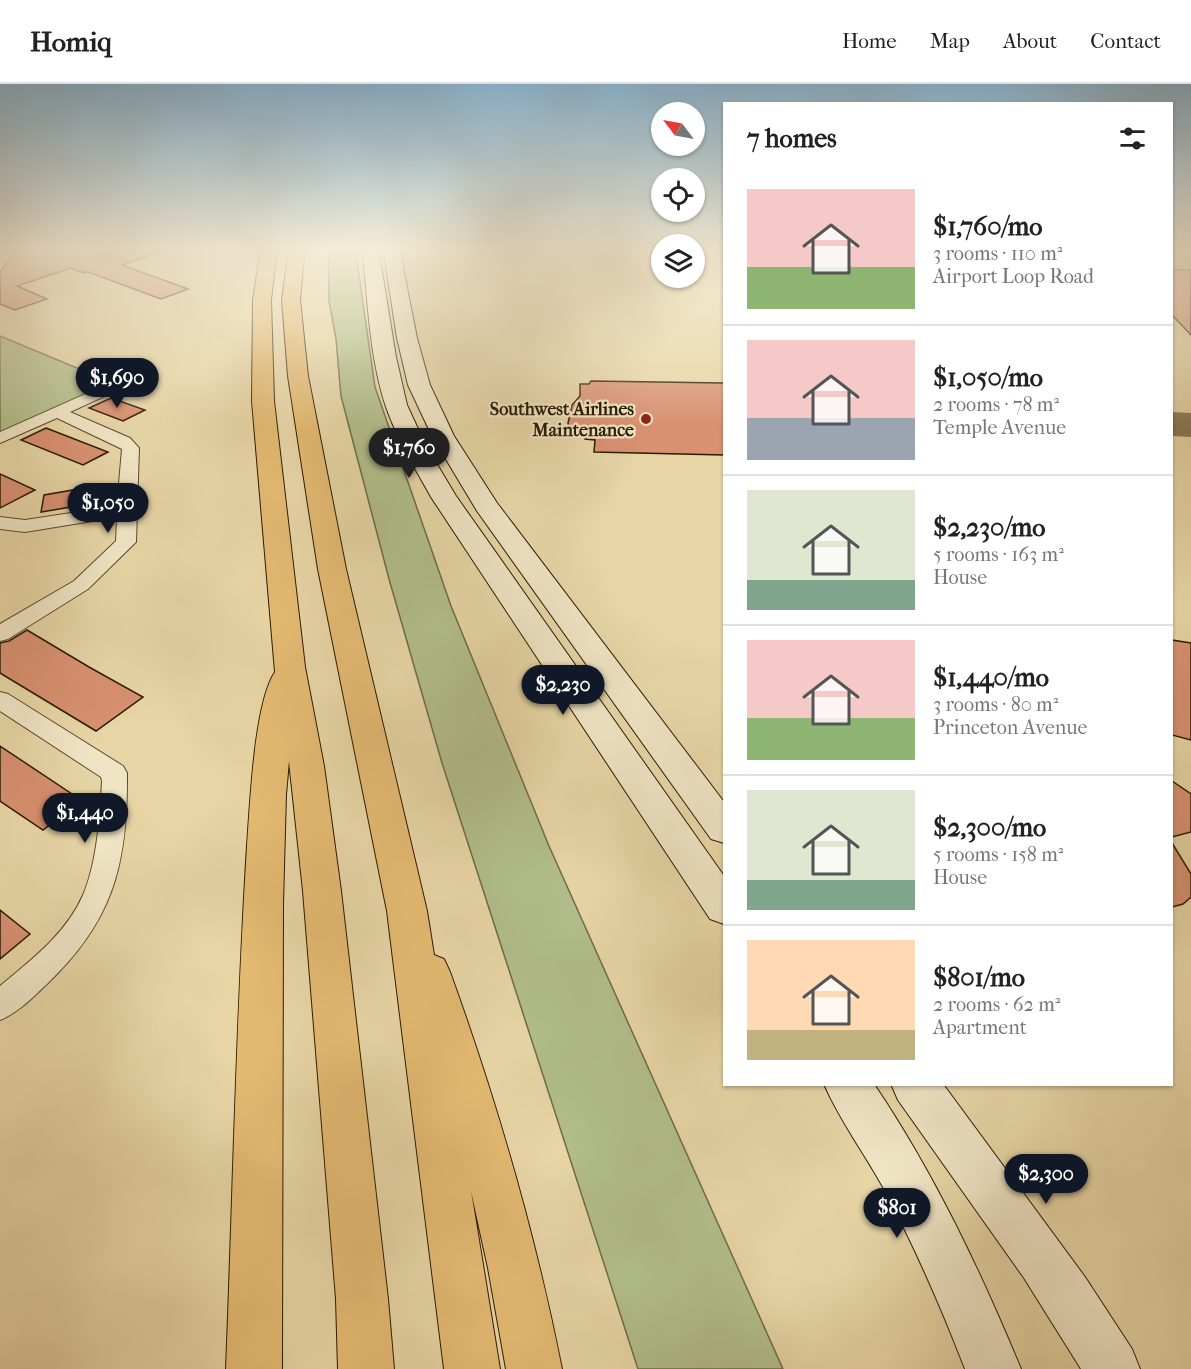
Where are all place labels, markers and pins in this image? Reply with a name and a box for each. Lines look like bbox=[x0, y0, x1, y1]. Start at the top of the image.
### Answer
pin: $1,690 bbox=[68, 358, 166, 409]
place label: Southwest Airlines Maintenance bbox=[490, 399, 634, 441]
marker: Southwest Airlines Maintenance bbox=[639, 412, 653, 426]
pin: $1,760 bbox=[360, 428, 458, 479]
pin: $1,050 bbox=[59, 483, 157, 534]
pin: $2,230 bbox=[514, 665, 612, 716]
pin: $1,440 bbox=[36, 793, 134, 844]
pin: $2,300 bbox=[997, 1154, 1095, 1205]
pin: $801 bbox=[861, 1188, 933, 1239]

